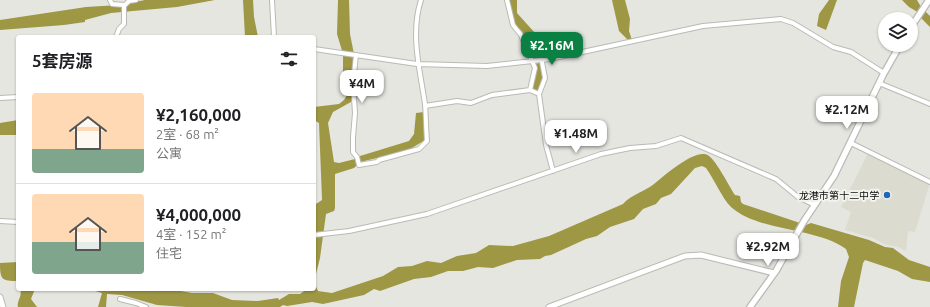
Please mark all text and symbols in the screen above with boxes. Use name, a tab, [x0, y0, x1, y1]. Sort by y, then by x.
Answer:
map controls	[878, 12, 918, 52]
button: layers	[878, 12, 918, 52]
pin: ¥2.16M	[519, 32, 585, 66]
text: ¥2.16M	[530, 38, 574, 52]
icon: filters	[278, 48, 300, 70]
text: 5套房源	[32, 51, 93, 70]
pin: ¥4M	[343, 70, 381, 104]
text: ¥4M	[349, 76, 375, 90]
pin: ¥2.12M	[814, 96, 880, 130]
text: ¥2.12M	[825, 102, 869, 116]
text: ¥2,160,000	[156, 105, 241, 124]
icon: home	[64, 109, 112, 157]
pin: ¥1.48M	[543, 120, 609, 154]
text: ¥1.48M	[554, 126, 598, 140]
text: 2室 · 68 m²	[156, 127, 219, 141]
text: 公寓	[156, 146, 182, 160]
place label: 龙港市第十二中学	[799, 190, 879, 201]
marker: 龙港市第十二中学	[882, 190, 892, 200]
text: ¥4,000,000	[156, 205, 241, 224]
icon: home	[64, 210, 112, 258]
text: 4室 · 152 m²	[156, 227, 226, 241]
pin: ¥2.92M	[735, 233, 801, 267]
text: ¥2.92M	[746, 239, 790, 253]
text: 住宅	[156, 246, 182, 260]

